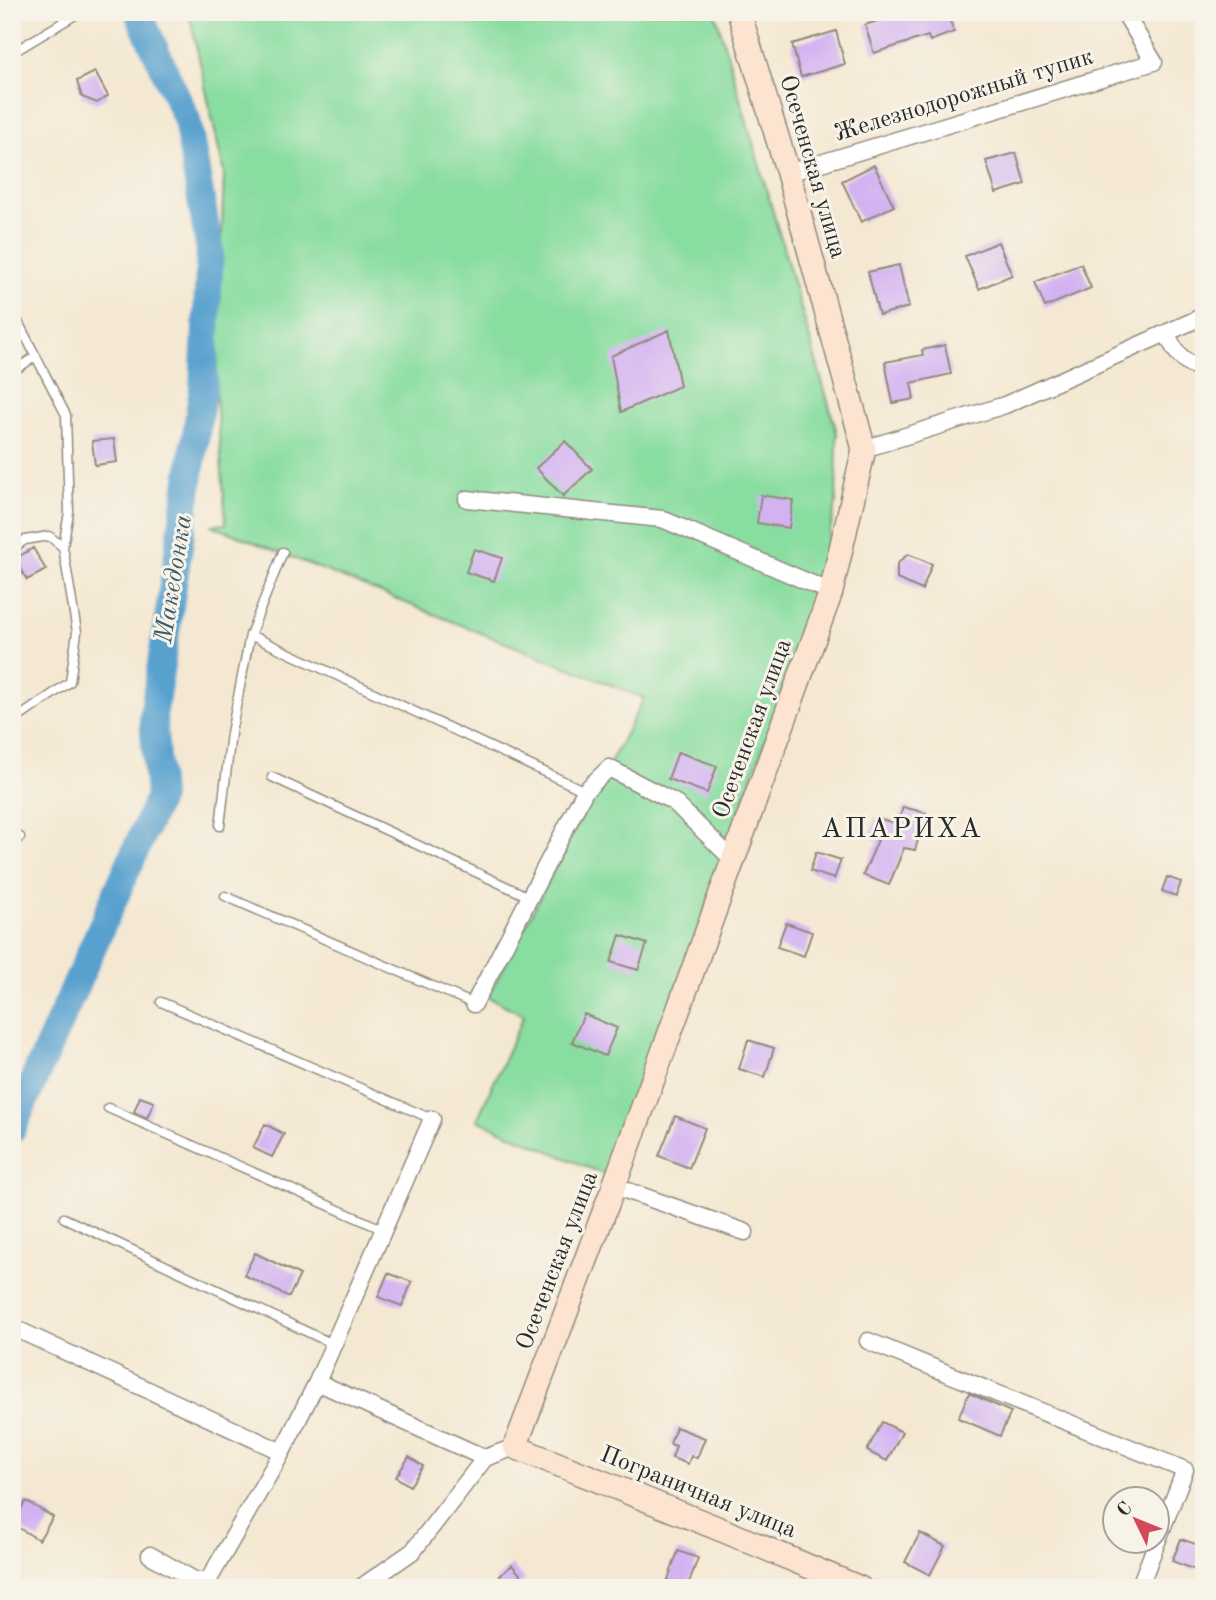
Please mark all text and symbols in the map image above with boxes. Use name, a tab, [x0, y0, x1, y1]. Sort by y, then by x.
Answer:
street label: Железнодорожный тупик	[832, 45, 1096, 147]
street label: Осеченская улица	[774, 73, 850, 261]
water label: Македонка	[151, 513, 197, 646]
street label: Осеченская улица	[709, 636, 797, 822]
district label: АПАРИХА	[821, 816, 983, 844]
street label: Осеченская улица	[513, 1168, 603, 1354]
street label: Пограничная улица	[597, 1443, 800, 1543]
north arrow	[1100, 1484, 1170, 1554]
text: С	[1114, 1499, 1137, 1521]

